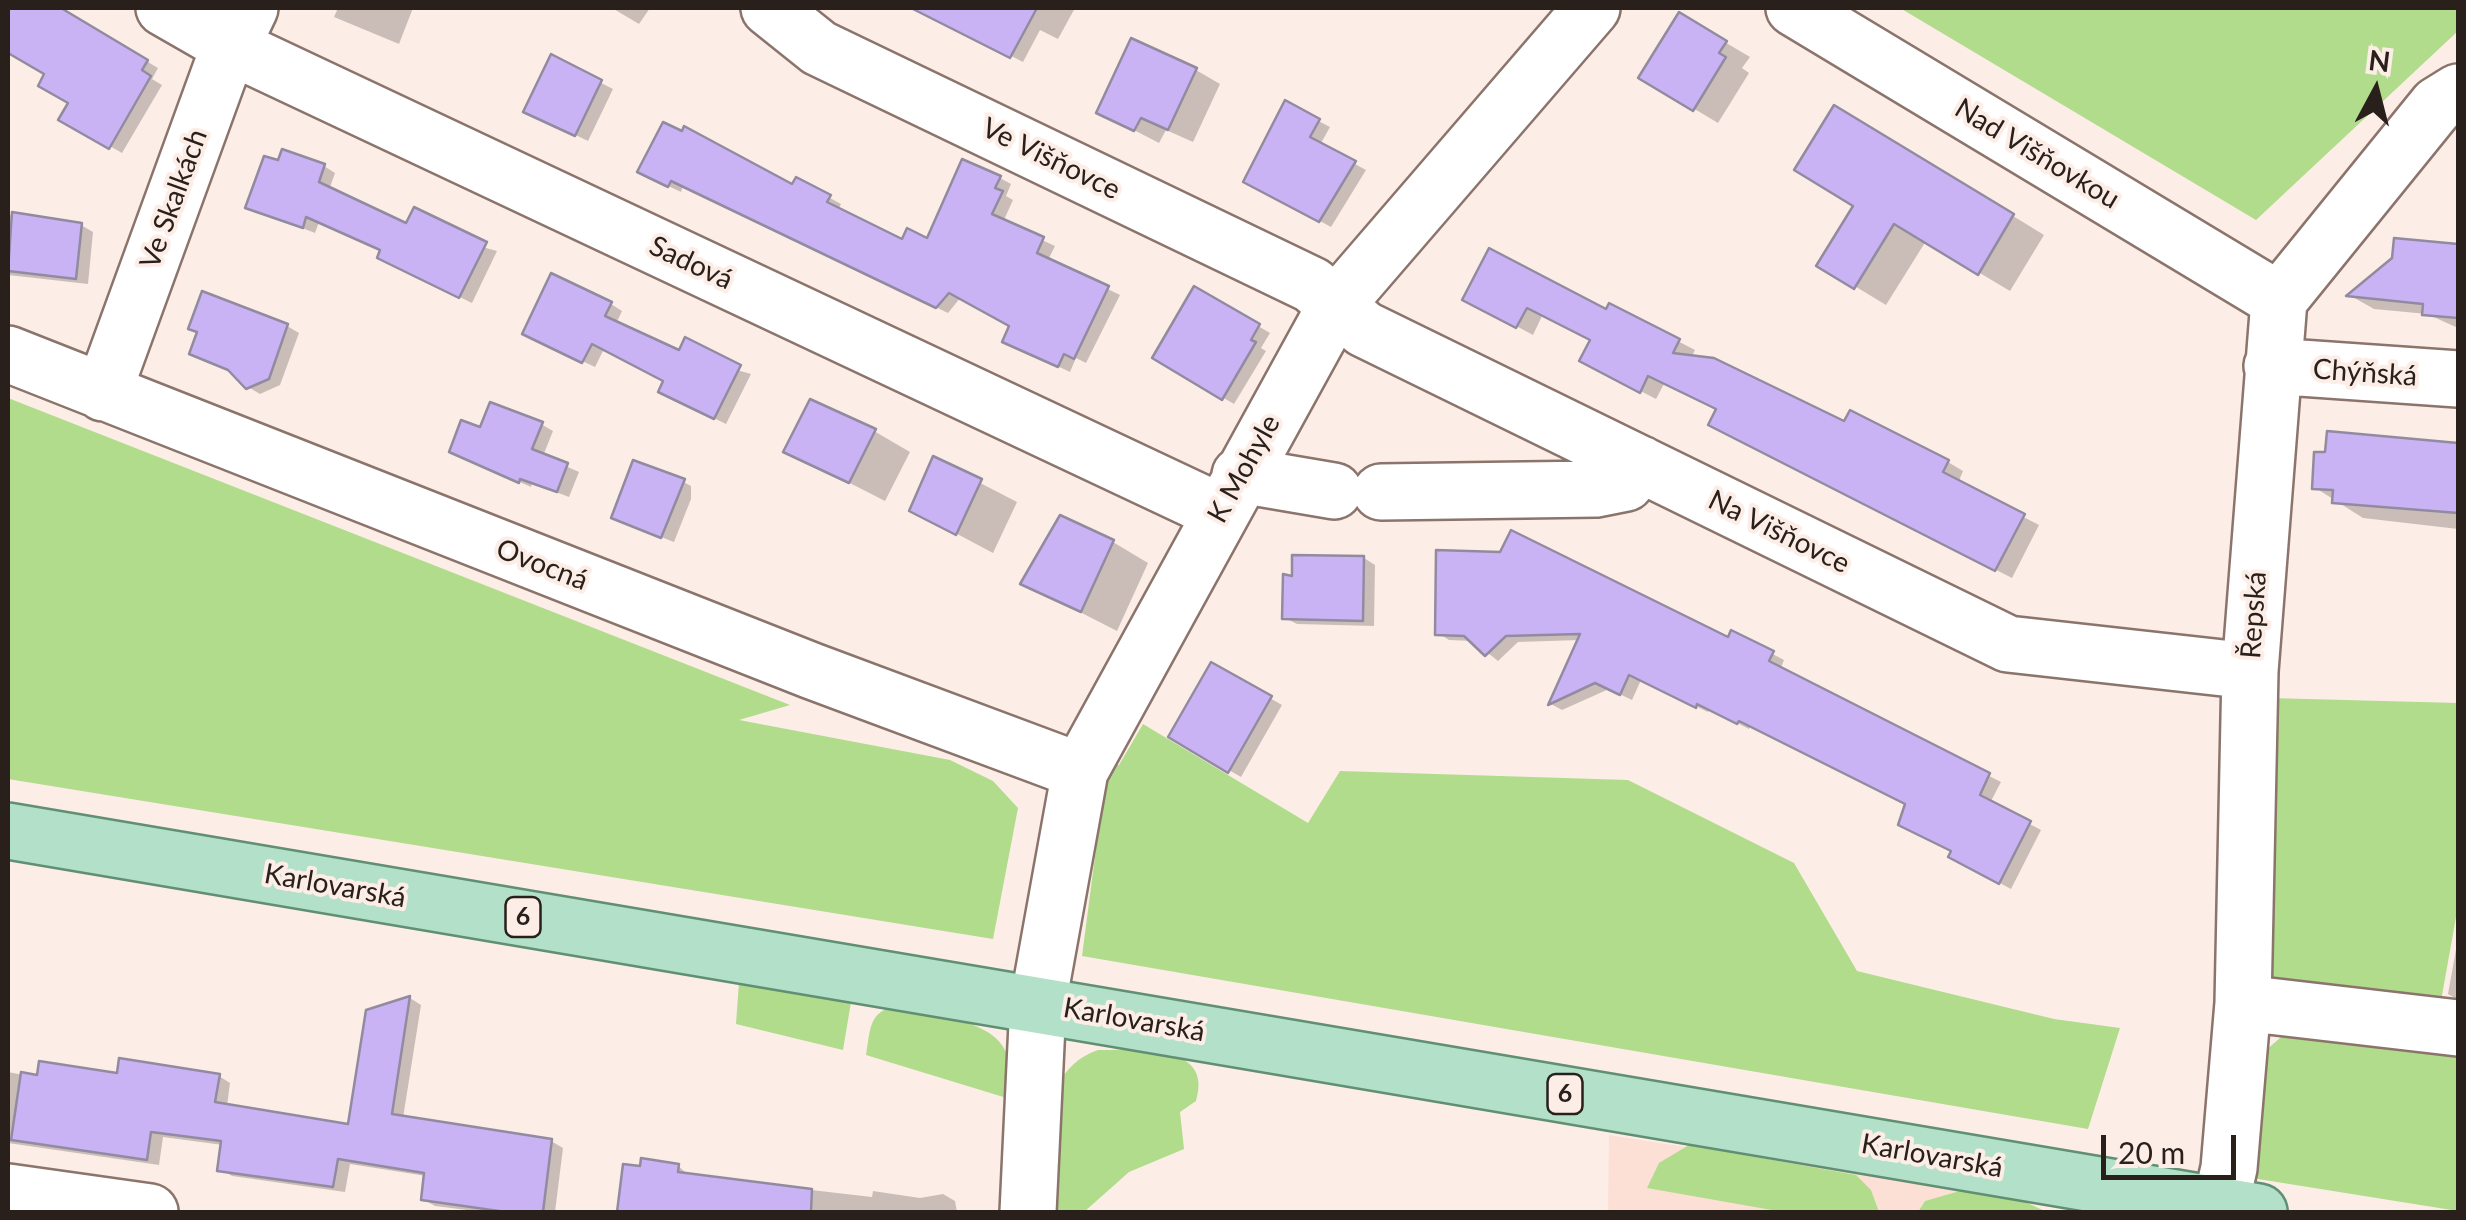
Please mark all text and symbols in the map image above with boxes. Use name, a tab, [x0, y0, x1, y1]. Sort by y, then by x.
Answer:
north arrow	[2326, 40, 2426, 140]
text: N	[2367, 42, 2392, 78]
street label: Nad Višňovkou	[1949, 92, 2125, 216]
street label: Ve Višňovce	[976, 111, 1126, 207]
street label: Ve Skalkách	[133, 125, 215, 273]
street label: Sadová	[644, 229, 738, 297]
street label: Chýňská	[2312, 353, 2418, 393]
street label: K Mohyle	[1201, 409, 1287, 529]
street label: Na Višňovce	[1703, 483, 1855, 581]
street label: Ovocná	[492, 532, 592, 598]
street label: Řepská	[2234, 570, 2274, 660]
street label: Karlovarská	[262, 857, 408, 915]
road number: 6	[506, 897, 540, 937]
street label: Karlovarská	[1061, 991, 1207, 1049]
road number: 6	[1548, 1074, 1582, 1114]
scale bar	[2106, 1115, 2241, 1177]
street label: Karlovarská	[1859, 1127, 2005, 1185]
text: 20 m	[2118, 1134, 2185, 1170]

